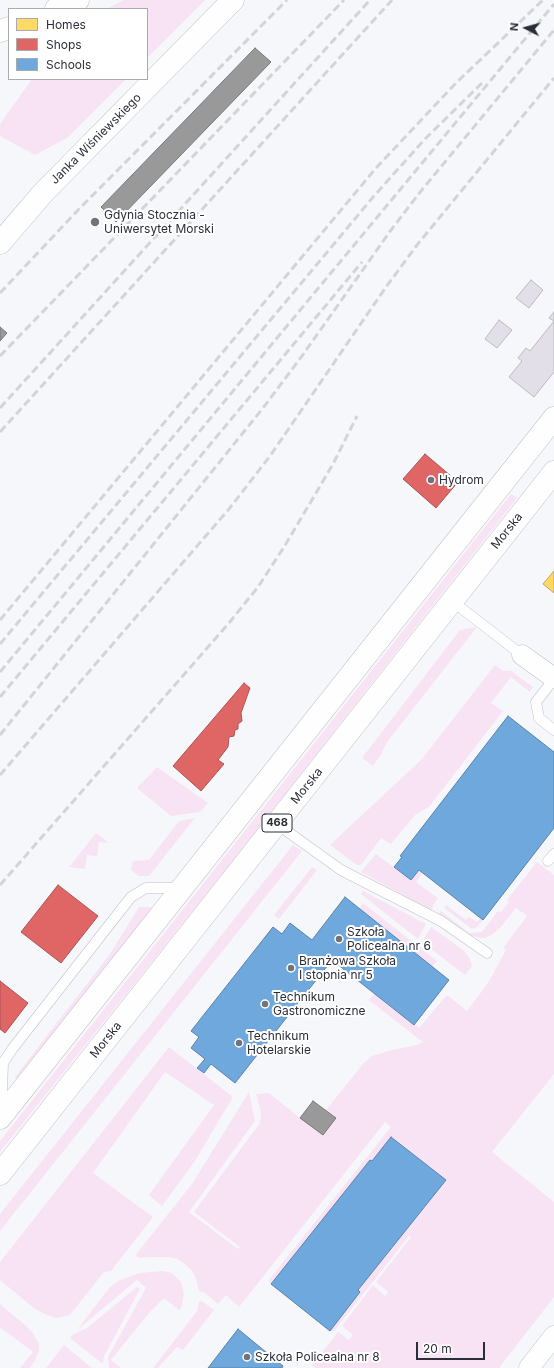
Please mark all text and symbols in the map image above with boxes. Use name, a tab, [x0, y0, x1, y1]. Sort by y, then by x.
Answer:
legend	[8, 8, 148, 80]
north arrow	[506, 8, 546, 48]
text: Homes	[46, 17, 86, 32]
text: N	[507, 22, 521, 32]
text: Shops	[46, 37, 82, 52]
text: Schools	[46, 57, 91, 72]
street label: Janka Wiśniewskiego	[48, 91, 144, 187]
place label: Gdynia Stocznia - Uniwersytet Morski	[104, 208, 214, 236]
marker: Gdynia Stocznia - Uniwersytet Morski	[89, 216, 101, 228]
place label: Hydrom	[439, 473, 484, 487]
marker: Hydrom	[426, 475, 436, 485]
street label: Morska	[488, 510, 526, 552]
street label: Morska	[288, 765, 326, 807]
road number: 468	[262, 814, 292, 832]
place label: Szkoła Policealna nr 6	[347, 925, 431, 953]
marker: Szkoła Policealna nr 6	[334, 934, 344, 944]
place label: Branżowa Szkoła I stopnia nr 5	[299, 954, 396, 982]
marker: Branżowa Szkoła I stopnia nr 5	[286, 963, 296, 973]
place label: Technikum Gastronomiczne	[273, 990, 366, 1018]
marker: Technikum Gastronomiczne	[260, 999, 270, 1009]
street label: Morska	[87, 1019, 125, 1061]
place label: Technikum Hotelarskie	[247, 1029, 311, 1057]
marker: Technikum Hotelarskie	[234, 1038, 244, 1048]
scale bar	[418, 1334, 487, 1360]
text: 20 m	[423, 1341, 452, 1356]
place label: Szkoła Policealna nr 8	[255, 1350, 380, 1364]
marker: Szkoła Policealna nr 8	[242, 1352, 252, 1362]

